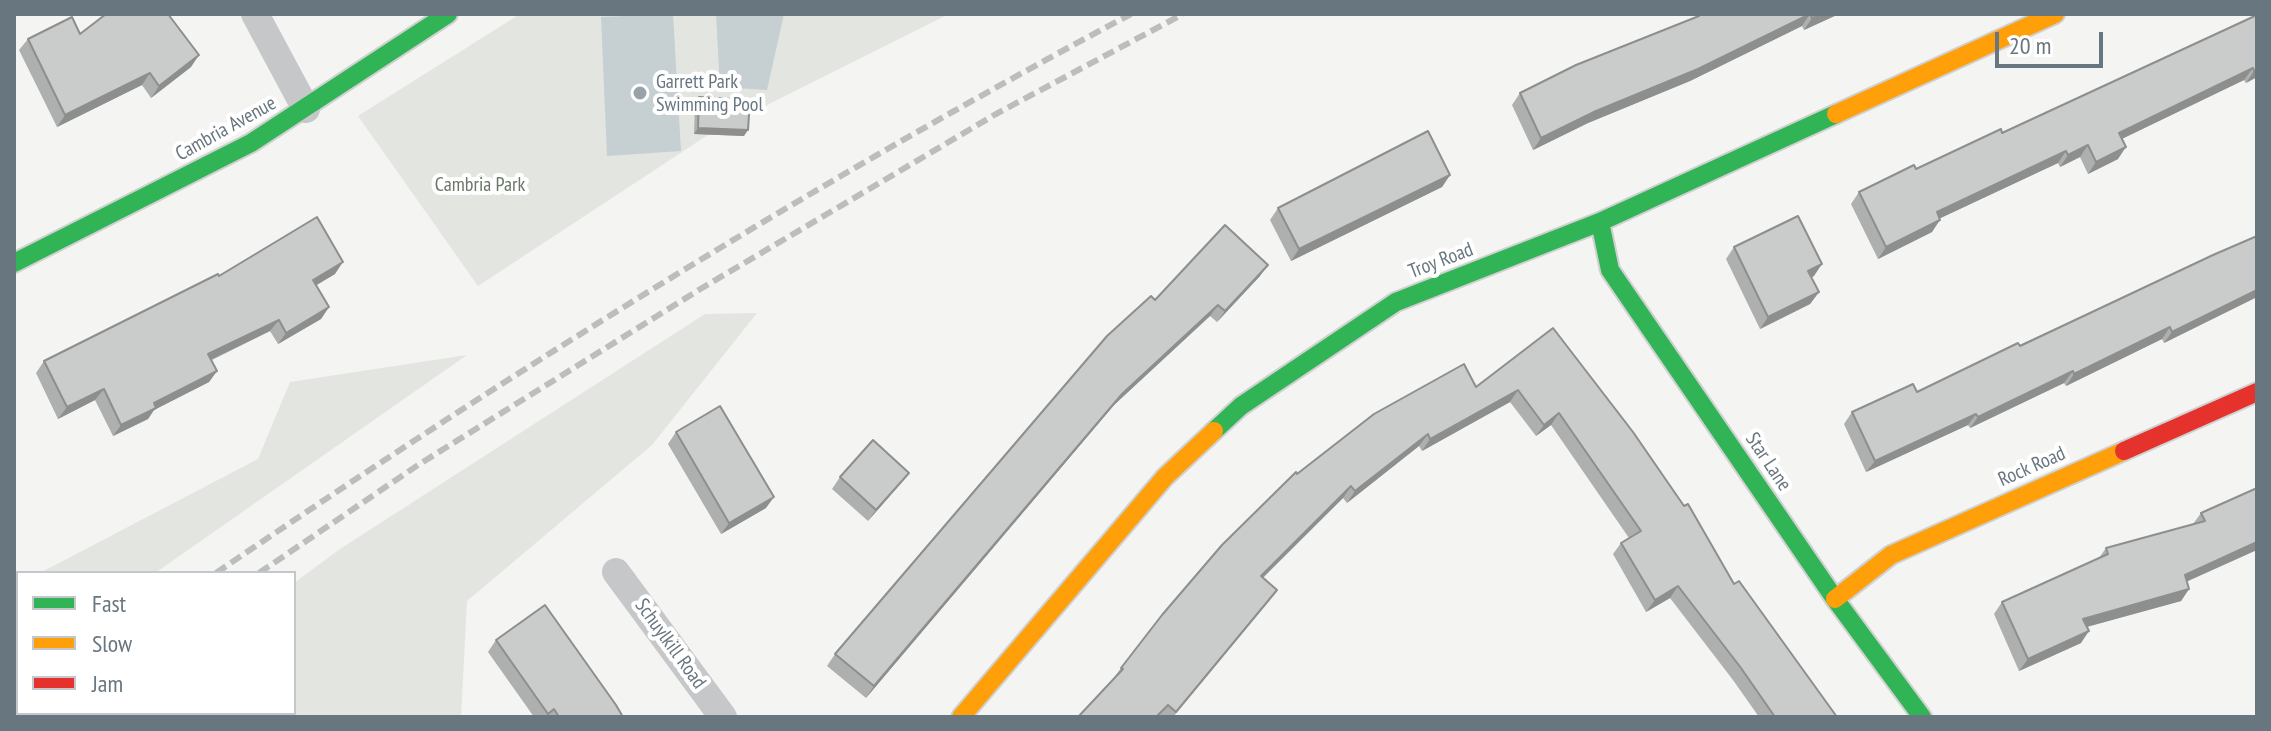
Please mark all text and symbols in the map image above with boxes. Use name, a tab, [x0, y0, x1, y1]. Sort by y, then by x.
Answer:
scale bar	[1999, 16, 2107, 66]
text: 20 m	[2009, 30, 2051, 61]
place label: Garrett Park Swimming Pool	[656, 70, 763, 117]
marker: Garrett Park Swimming Pool	[631, 84, 649, 102]
street label: Cambria Avenue	[172, 92, 280, 166]
park label: Cambria Park	[435, 173, 525, 197]
street label: Troy Road	[1405, 238, 1477, 284]
street label: Star Lane	[1740, 428, 1796, 496]
street label: Rock Road	[1995, 442, 2069, 492]
legend	[16, 571, 296, 715]
text: Fast	[92, 588, 126, 619]
street label: Schuylkill Road	[629, 594, 711, 694]
text: Slow	[92, 628, 132, 659]
text: Jam	[92, 668, 123, 699]

